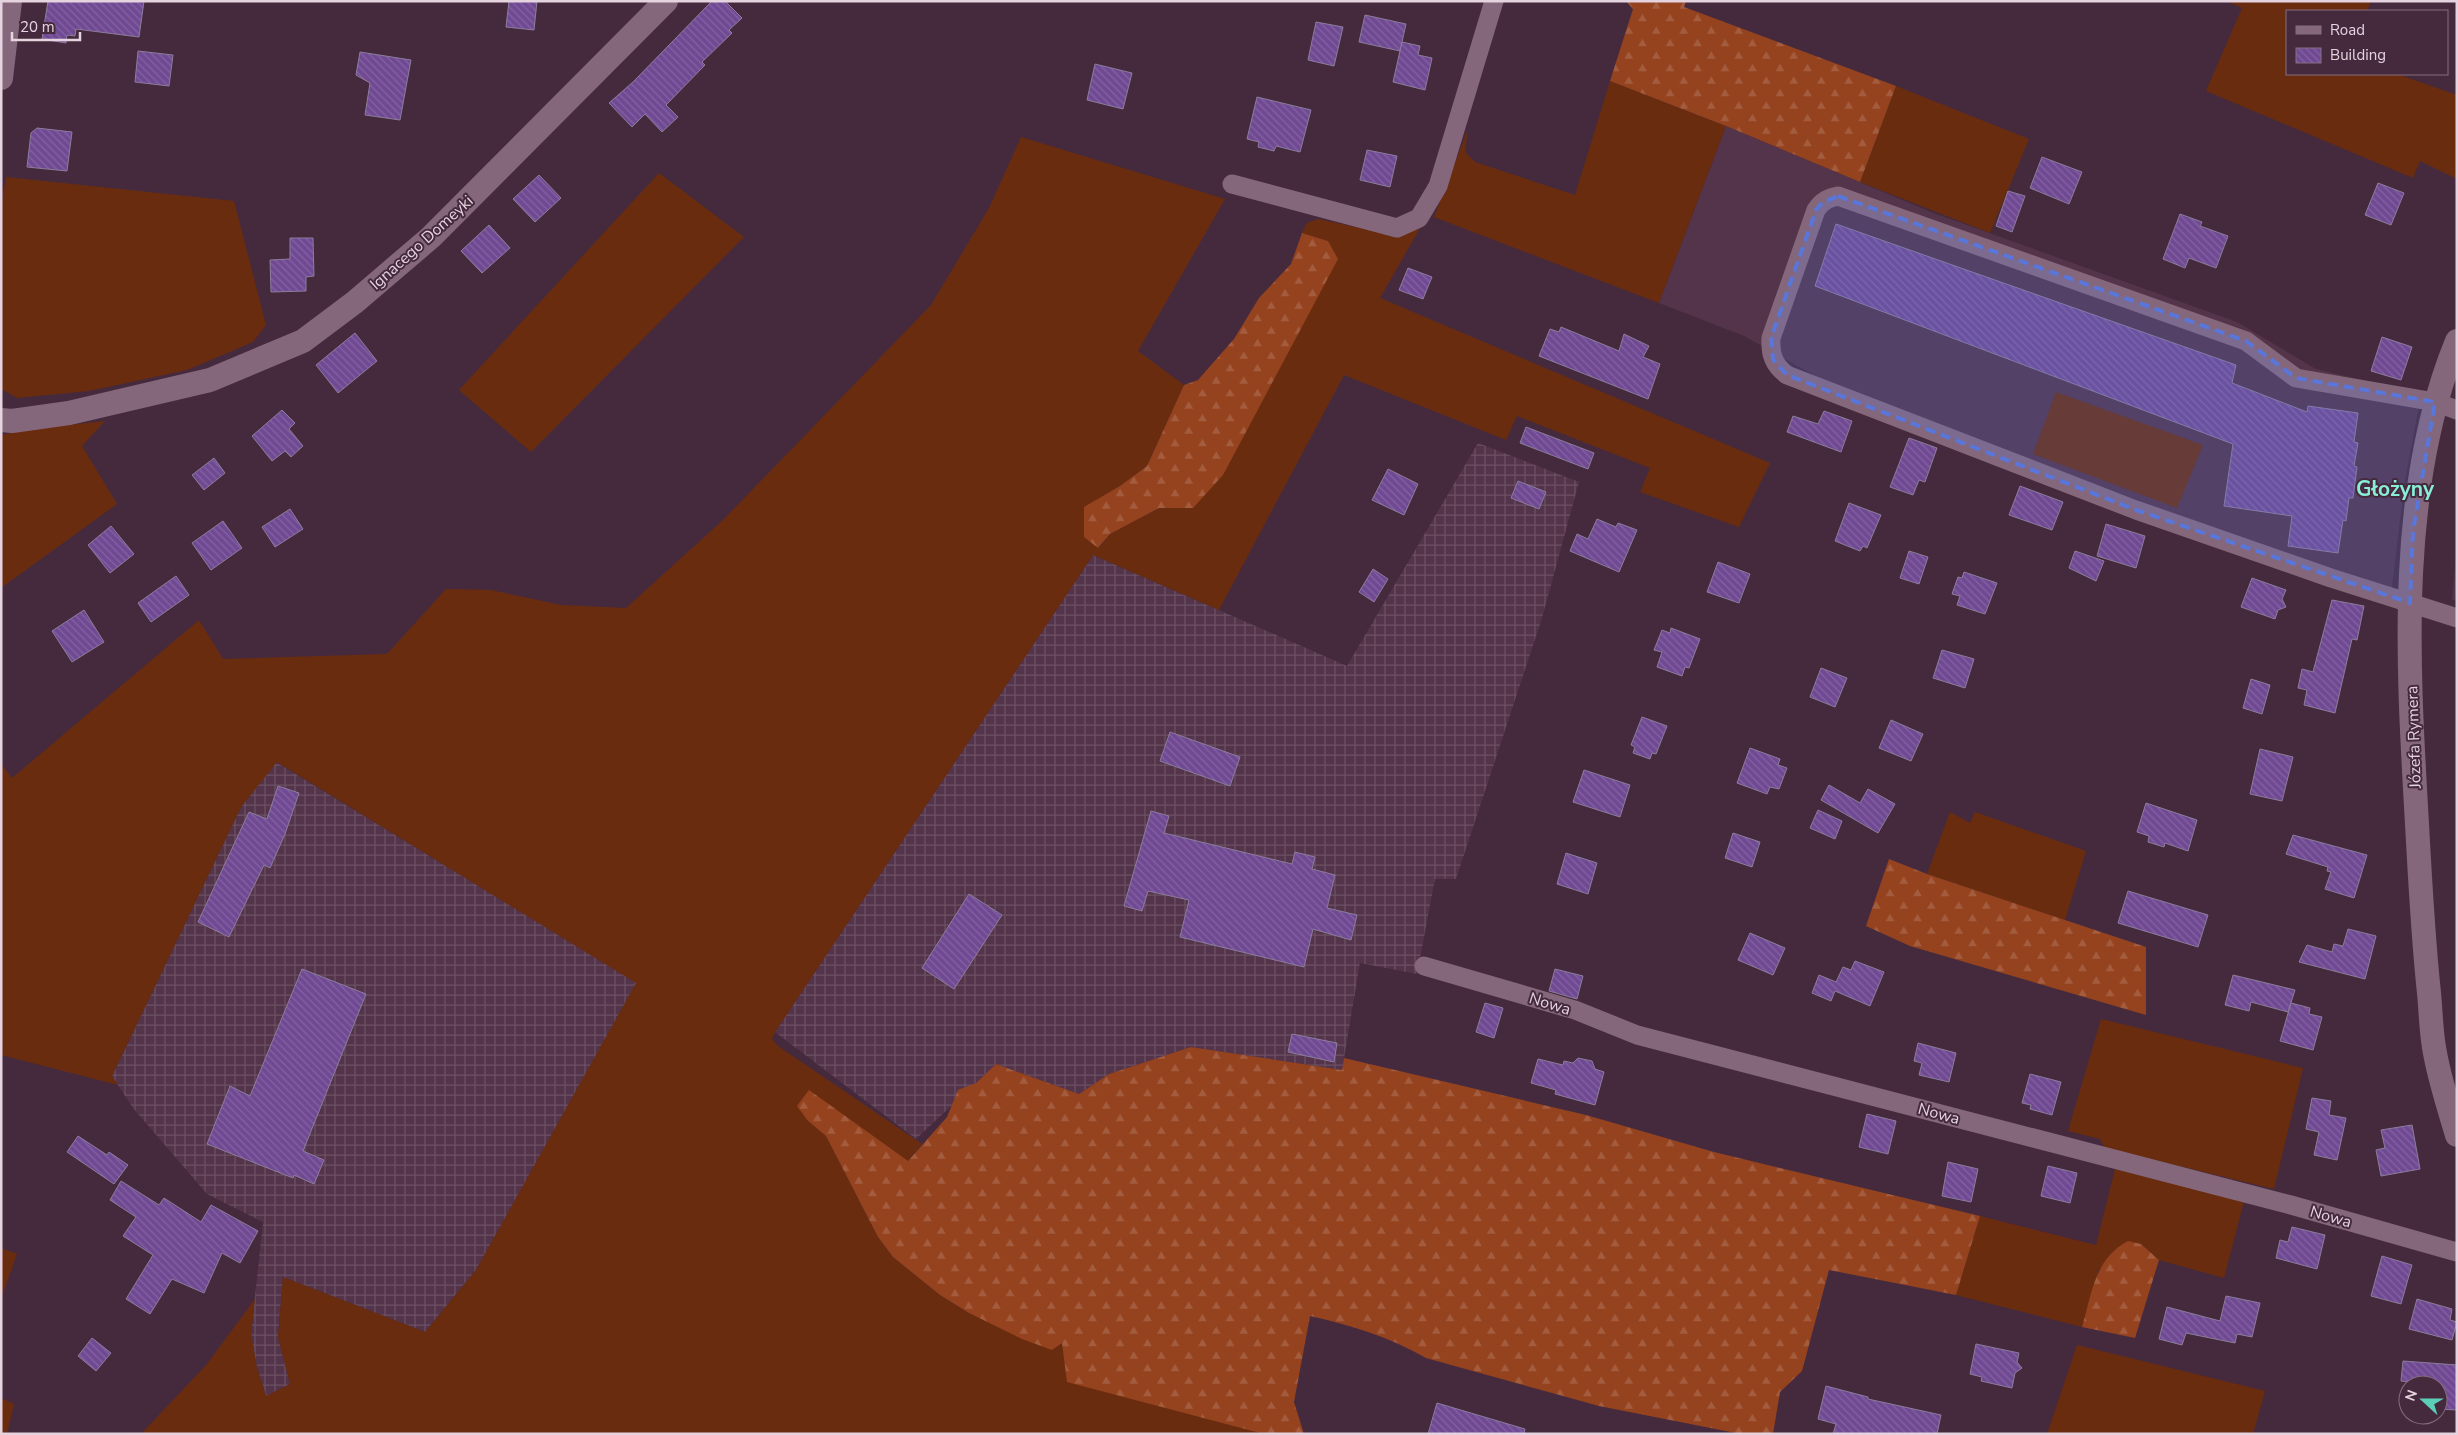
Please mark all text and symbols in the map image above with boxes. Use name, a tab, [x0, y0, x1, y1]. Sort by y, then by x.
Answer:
scale bar	[12, 10, 80, 42]
legend	[2286, 10, 2448, 75]
text: 20 m	[20, 17, 55, 37]
text: Road	[2330, 20, 2365, 40]
text: Building	[2330, 45, 2386, 65]
street label: Ignacego Domeyki	[365, 190, 478, 295]
district label: Głożyny	[2356, 475, 2435, 503]
street label: Józefa Rymera	[2401, 685, 2427, 790]
street label: Nowa	[1526, 987, 1573, 1021]
street label: Nowa	[1915, 1098, 1962, 1130]
street label: Nowa	[2307, 1201, 2354, 1233]
north arrow	[2398, 1375, 2448, 1425]
text: N	[2401, 1387, 2422, 1404]

